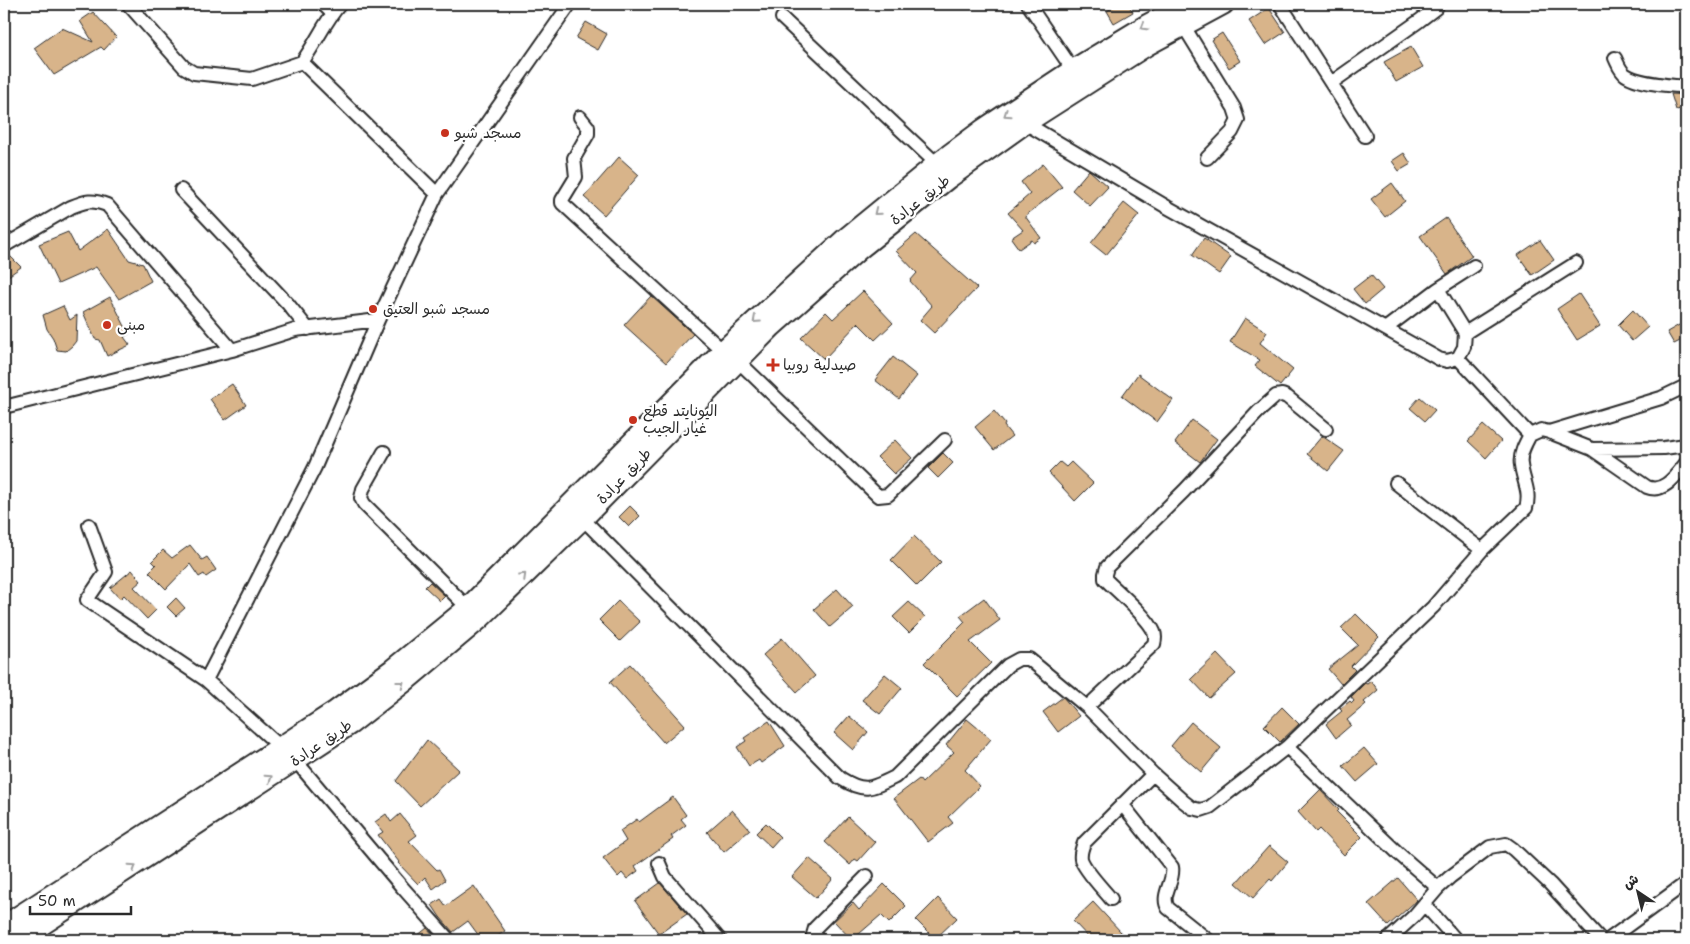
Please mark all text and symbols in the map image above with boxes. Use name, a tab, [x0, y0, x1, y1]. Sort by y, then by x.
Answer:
one-way arrow	[1140, 21, 1149, 31]
one-way arrow	[1003, 108, 1012, 117]
place label: مسجد شبو	[454, 123, 522, 143]
marker: مسجد شبو	[439, 127, 451, 139]
street label: طريق عرادة	[886, 170, 954, 230]
one-way arrow	[874, 207, 883, 215]
place label: مسجد شبو العتيق	[383, 299, 490, 319]
marker: مسجد شبو العتيق	[367, 303, 379, 315]
one-way arrow	[752, 314, 761, 323]
place label: مبنى	[117, 315, 145, 335]
marker: مبنى	[101, 319, 113, 331]
place label: صيدلية روبيا	[783, 355, 856, 375]
marker: صيدلية روبيا	[767, 359, 779, 371]
place label: اليونايتد قطع غيار الجيب	[643, 401, 717, 438]
marker: اليونايتد قطع غيار الجيب	[627, 414, 639, 426]
street label: طريق عرادة	[592, 444, 656, 508]
one-way arrow	[517, 573, 526, 582]
one-way arrow	[395, 681, 404, 689]
street label: طريق عرادة	[286, 715, 356, 771]
one-way arrow	[263, 775, 272, 784]
one-way arrow	[127, 863, 136, 873]
north arrow	[1612, 866, 1662, 916]
text: ش	[1619, 870, 1642, 893]
scale bar	[30, 884, 131, 916]
text: 50 m	[38, 891, 76, 911]

